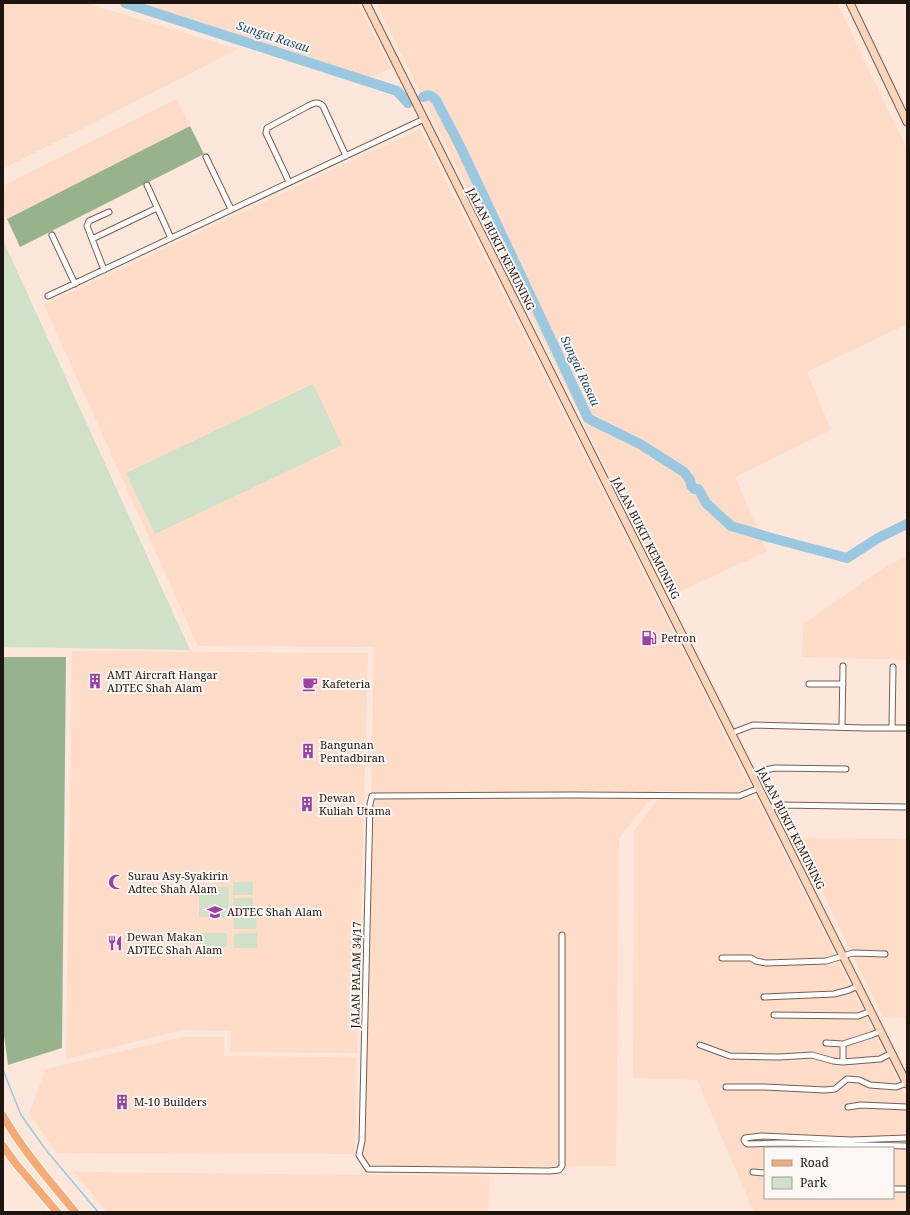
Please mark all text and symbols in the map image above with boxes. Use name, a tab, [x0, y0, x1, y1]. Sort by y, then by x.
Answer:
water label: Sungai Rasau	[234, 17, 312, 56]
street label: JALAN BUKIT KEMUNING	[464, 184, 539, 313]
water label: Sungai Rasau	[557, 333, 604, 409]
street label: JALAN BUKIT KEMUNING	[609, 473, 684, 602]
fuel station icon: Petron	[640, 629, 658, 647]
place label: Petron	[661, 630, 696, 645]
place label: AMT Aircraft Hangar ADTEC Shah Alam	[107, 667, 219, 695]
building icon: AMT Aircraft Hangar ADTEC Shah Alam	[86, 672, 104, 690]
cafe icon: Kafeteria	[301, 675, 319, 693]
place label: Kafeteria	[322, 676, 371, 691]
place label: Bangunan Pentadbiran	[320, 737, 385, 765]
building icon: Bangunan Pentadbiran	[299, 742, 317, 760]
street label: JALAN BUKIT KEMUNING	[754, 763, 829, 892]
place label: Dewan Kuliah Utama	[319, 790, 391, 818]
building icon: Dewan Kuliah Utama	[298, 795, 316, 813]
place label: Surau Asy-Syakirin Adtec Shah Alam	[128, 868, 228, 896]
mosque icon: Surau Asy-Syakirin Adtec Shah Alam	[107, 873, 125, 891]
school or university icon: ADTEC Shah Alam	[206, 903, 224, 921]
place label: ADTEC Shah Alam	[227, 904, 323, 919]
street label: JALAN PALAM 34/17	[347, 921, 364, 1030]
place label: Dewan Makan ADTEC Shah Alam	[127, 929, 223, 957]
restaurant icon: Dewan Makan ADTEC Shah Alam	[106, 934, 124, 952]
building icon: M-10 Builders	[113, 1093, 131, 1111]
place label: M-10 Builders	[134, 1094, 207, 1109]
legend	[764, 1147, 894, 1199]
text: Road	[800, 1154, 830, 1171]
text: Park	[800, 1174, 828, 1191]

